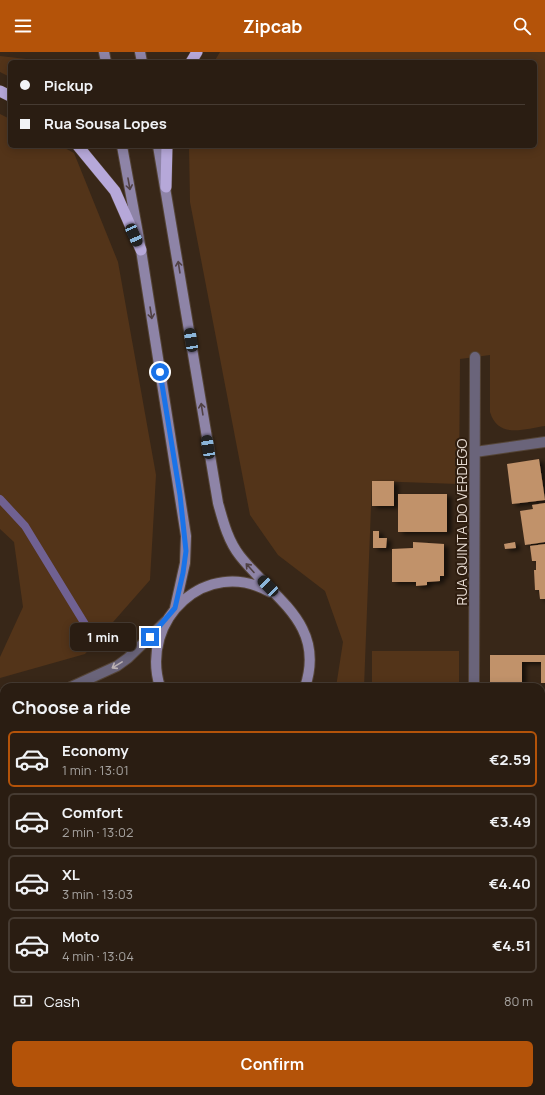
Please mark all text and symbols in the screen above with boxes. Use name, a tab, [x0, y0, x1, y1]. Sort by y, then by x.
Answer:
text: Zipcab	[243, 14, 302, 38]
icon: menu	[12, 15, 34, 37]
icon: search	[511, 15, 533, 37]
text: Pickup	[44, 75, 93, 96]
text: Rua Sousa Lopes	[44, 113, 167, 134]
one-way arrow	[125, 177, 133, 190]
car	[124, 222, 144, 248]
one-way arrow	[175, 261, 183, 274]
one-way arrow	[147, 306, 155, 319]
car	[183, 327, 199, 353]
route start	[151, 363, 169, 381]
one-way arrow	[198, 403, 206, 416]
car	[200, 434, 216, 460]
street label: RUA QUINTA DO VERDEGO	[452, 439, 471, 606]
one-way arrow	[246, 563, 255, 573]
car	[255, 573, 281, 599]
callout: 1 min	[70, 623, 136, 651]
text: 1 min	[87, 628, 119, 646]
route end	[141, 628, 159, 646]
one-way arrow	[111, 662, 123, 670]
text: Choose a ride	[12, 695, 131, 719]
text: Economy	[62, 740, 129, 761]
icon: car	[14, 741, 50, 777]
text: €2.59	[489, 749, 531, 770]
text: 1 min · 13:01	[62, 761, 129, 779]
text: Comfort	[62, 802, 123, 823]
icon: car	[14, 803, 50, 839]
text: €3.49	[489, 811, 531, 832]
text: 2 min · 13:02	[62, 823, 133, 841]
text: XL	[62, 864, 80, 885]
icon: car	[14, 865, 50, 901]
text: €4.40	[489, 873, 531, 894]
text: 3 min · 13:03	[62, 885, 133, 903]
text: Moto	[62, 926, 99, 947]
icon: car	[14, 927, 50, 963]
text: €4.51	[492, 935, 531, 956]
text: 4 min · 13:04	[62, 947, 134, 965]
icon: cash	[12, 990, 34, 1012]
text: Cash	[44, 991, 80, 1012]
text: 80 m	[504, 992, 533, 1010]
button: Confirm	[12, 1041, 533, 1087]

